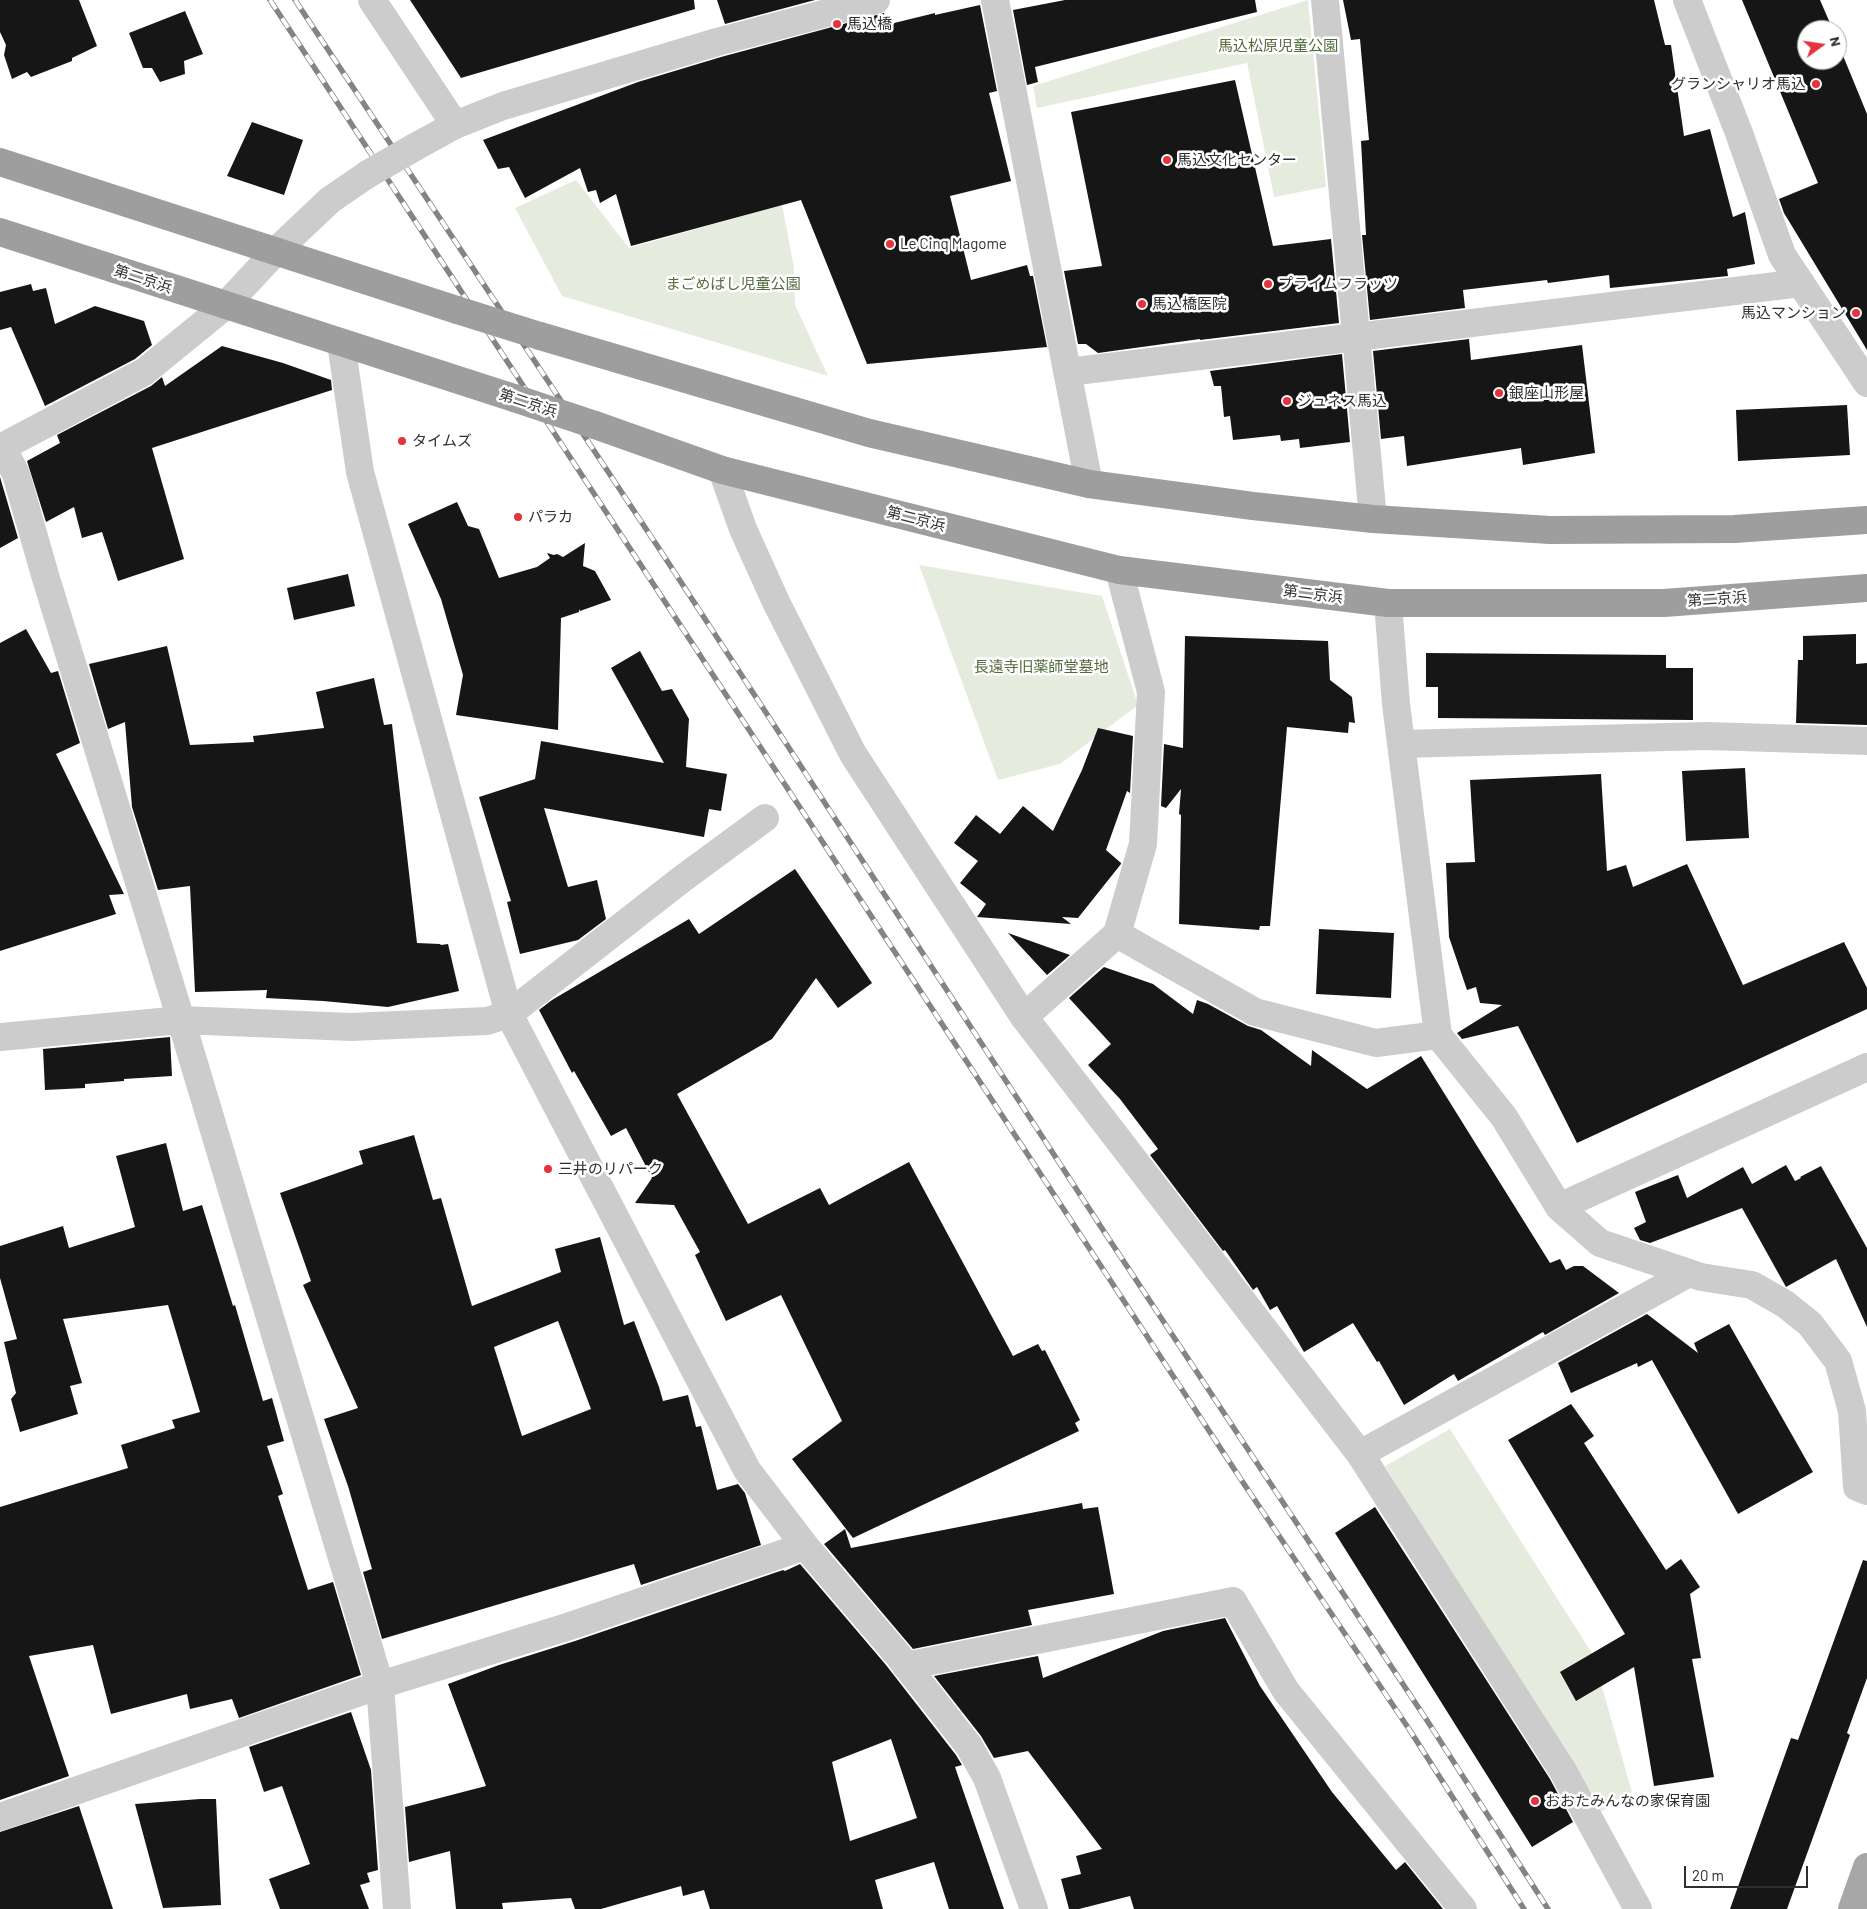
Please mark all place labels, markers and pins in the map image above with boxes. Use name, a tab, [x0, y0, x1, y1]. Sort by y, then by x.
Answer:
place label: 馬込橋	[847, 15, 892, 33]
marker: 馬込橋	[831, 18, 843, 30]
place label: グランシャリオ馬込	[1671, 75, 1806, 93]
marker: グランシャリオ馬込	[1810, 78, 1822, 90]
place label: 馬込文化センター	[1177, 151, 1297, 169]
marker: 馬込文化センター	[1161, 154, 1173, 166]
place label: Le Cinq Magome	[900, 235, 1007, 253]
marker: Le Cinq Magome	[884, 238, 896, 250]
place label: プライムフラッツ	[1278, 275, 1398, 293]
marker: プライムフラッツ	[1262, 278, 1274, 290]
place label: 馬込橋医院	[1152, 295, 1227, 313]
marker: 馬込橋医院	[1136, 298, 1148, 310]
place label: 馬込マンション	[1741, 304, 1846, 322]
marker: 馬込マンション	[1850, 307, 1862, 319]
place label: 銀座山形屋	[1509, 384, 1584, 402]
marker: 銀座山形屋	[1493, 387, 1505, 399]
place label: ジュネス馬込	[1297, 392, 1387, 410]
marker: ジュネス馬込	[1281, 395, 1293, 407]
place label: タイムズ	[412, 432, 472, 450]
marker: タイムズ	[396, 435, 408, 447]
place label: パラカ	[528, 508, 573, 526]
marker: パラカ	[512, 511, 524, 523]
place label: 三井のリパーク	[558, 1160, 663, 1178]
marker: 三井のリパーク	[542, 1163, 554, 1175]
place label: おおたみんなの家保育園	[1545, 1792, 1710, 1810]
marker: おおたみんなの家保育園	[1529, 1795, 1541, 1807]

